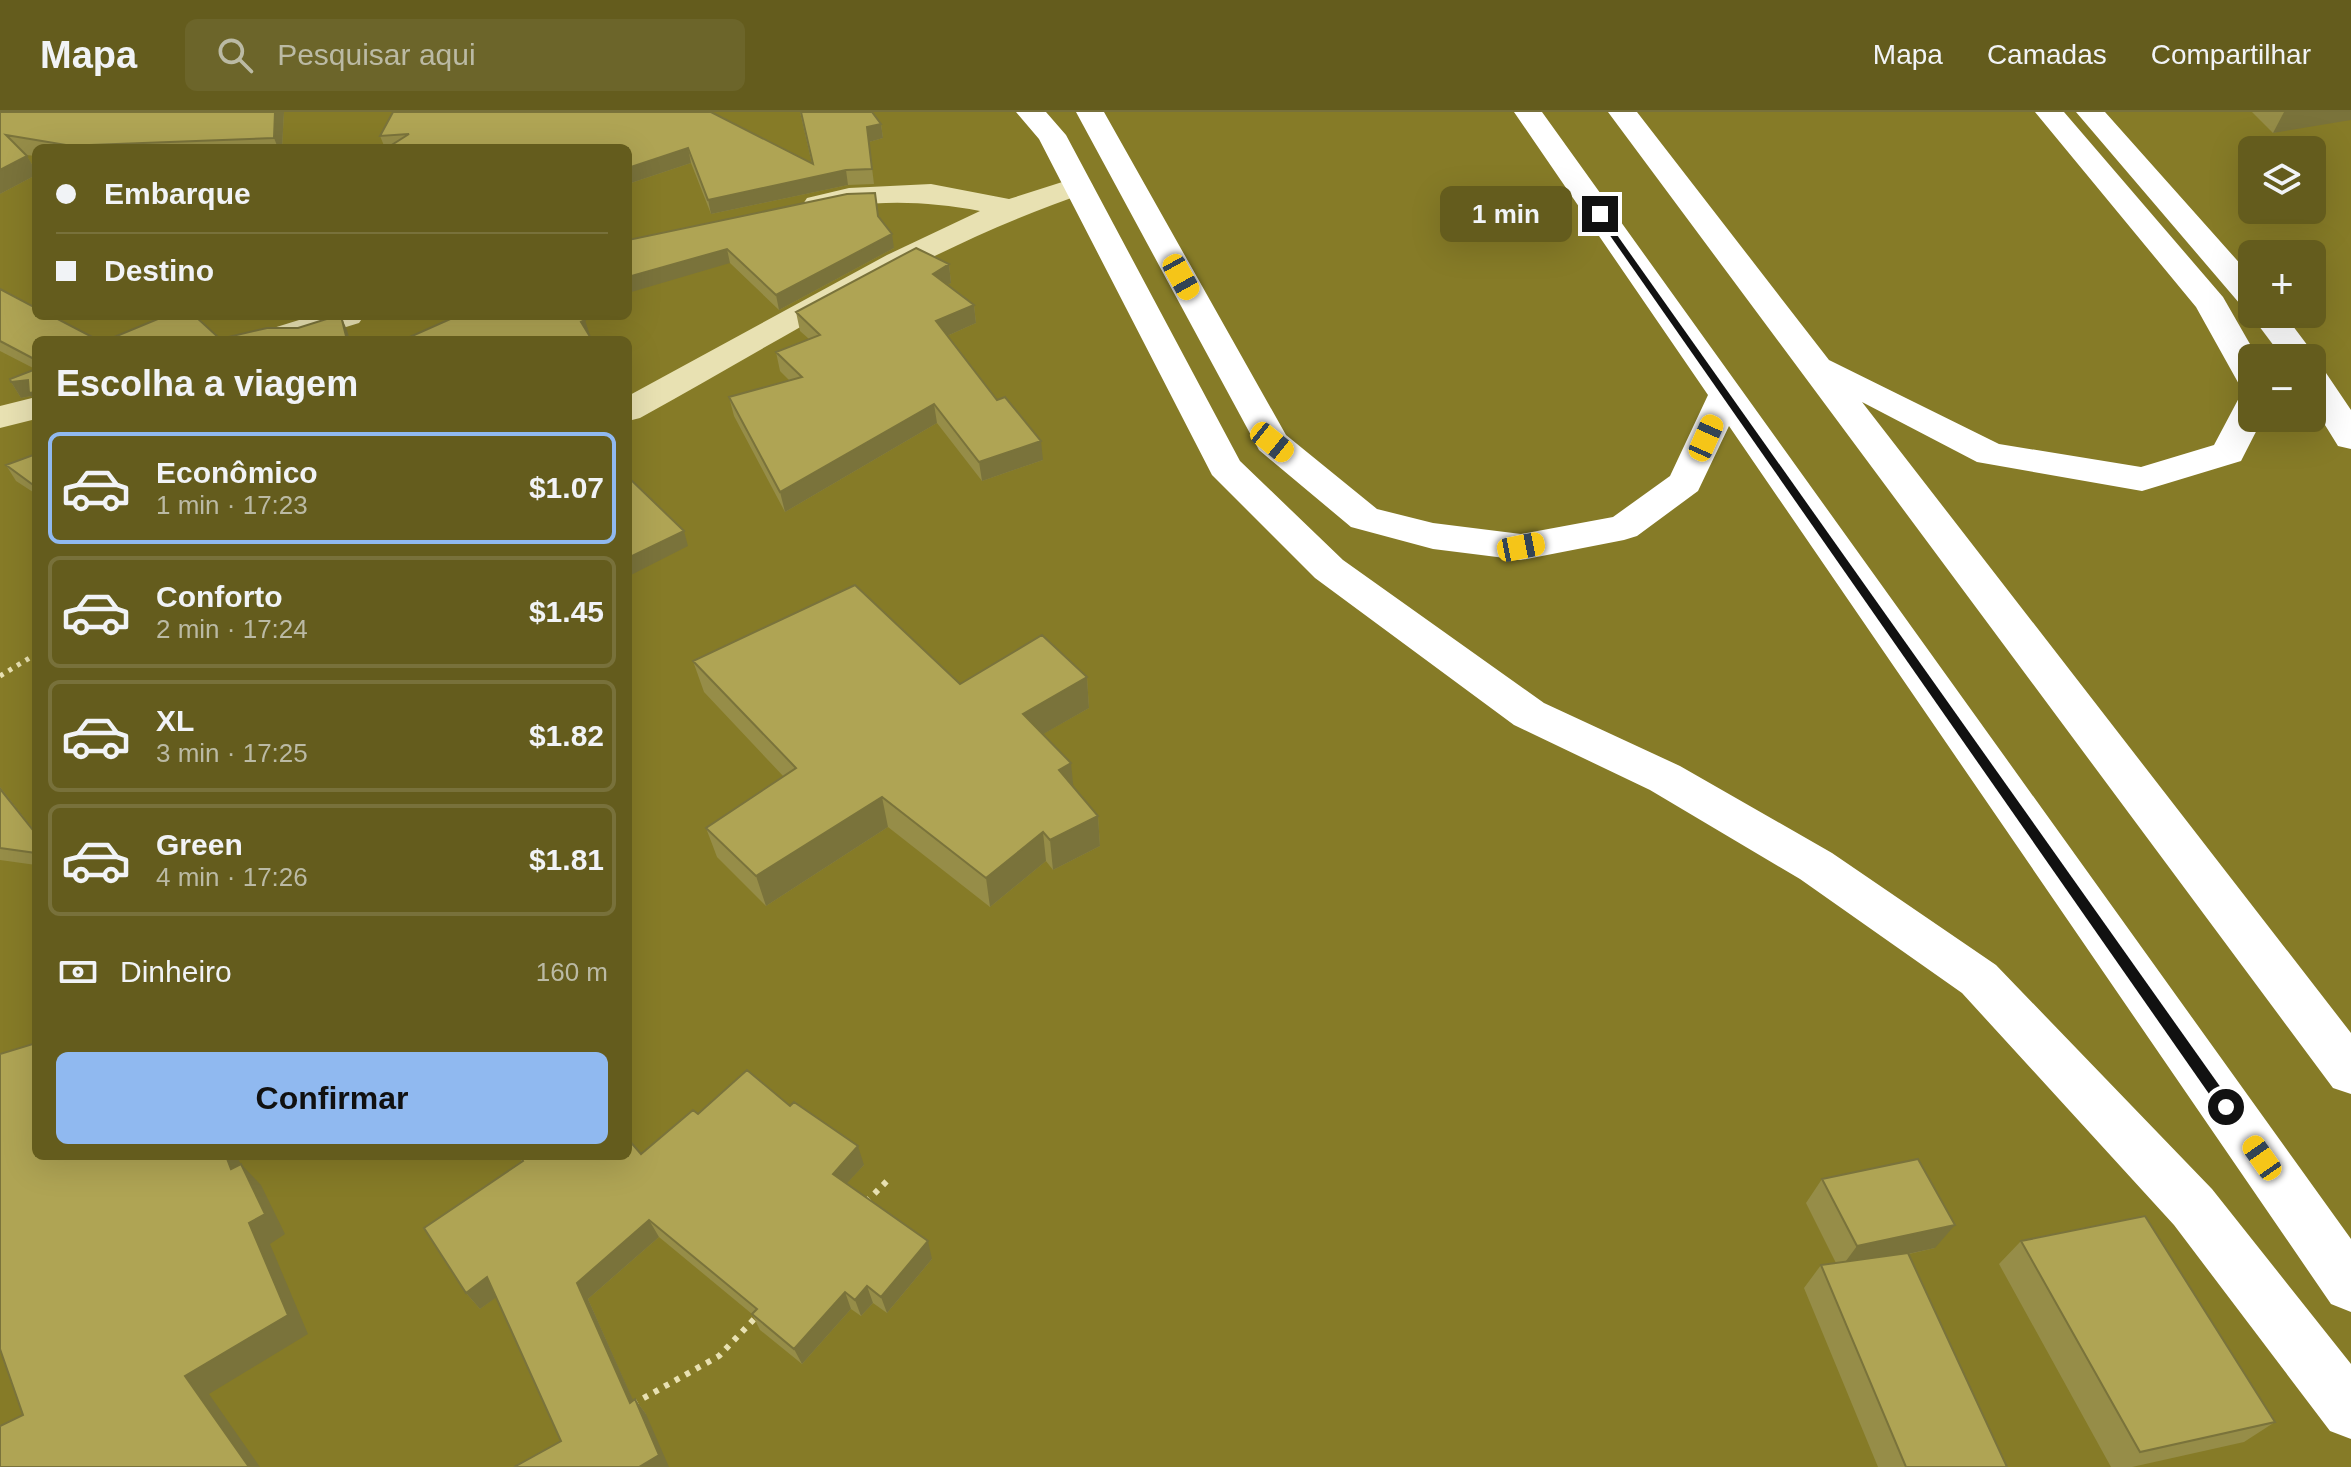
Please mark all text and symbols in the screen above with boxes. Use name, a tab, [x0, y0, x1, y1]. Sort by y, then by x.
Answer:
search box	[185, 19, 745, 91]
icon: search	[213, 33, 257, 77]
text: Mapa	[40, 34, 137, 76]
text: Pesquisar aqui	[277, 38, 476, 71]
text: Mapa	[1873, 39, 1943, 70]
text: Camadas	[1987, 39, 2107, 70]
text: Compartilhar	[2151, 39, 2311, 70]
map controls	[2238, 136, 2326, 432]
button: layers	[2238, 136, 2326, 224]
text: Embarque	[104, 177, 251, 210]
callout: 1 min	[1440, 186, 1572, 242]
route end	[1582, 196, 1618, 232]
text: 1 min	[1472, 199, 1540, 229]
button: +	[2238, 240, 2326, 328]
car	[1159, 250, 1203, 304]
text: Destino	[104, 254, 214, 287]
button: −	[2238, 344, 2326, 432]
text: Escolha a viagem	[56, 363, 358, 404]
car	[1685, 411, 1727, 465]
car	[1246, 418, 1298, 466]
icon: car	[60, 452, 132, 524]
text: Econômico	[156, 456, 318, 489]
text: $1.07	[529, 471, 604, 504]
text: 1 min · 17:23	[156, 490, 308, 520]
car	[1495, 531, 1547, 563]
icon: car	[60, 576, 132, 648]
text: Conforto	[156, 580, 283, 613]
text: $1.45	[529, 595, 604, 628]
text: 2 min · 17:24	[156, 614, 308, 644]
icon: car	[60, 700, 132, 772]
text: XL	[156, 704, 194, 737]
text: $1.82	[529, 719, 604, 752]
text: 3 min · 17:25	[156, 738, 308, 768]
icon: car	[60, 824, 132, 896]
text: Green	[156, 828, 243, 861]
text: $1.81	[529, 843, 604, 876]
text: 4 min · 17:26	[156, 862, 308, 892]
icon: cash	[56, 950, 100, 994]
text: Dinheiro	[120, 955, 232, 988]
text: 160 m	[536, 957, 608, 987]
button: Confirmar	[56, 1052, 608, 1144]
route start	[2208, 1089, 2244, 1125]
car	[2238, 1131, 2286, 1185]

